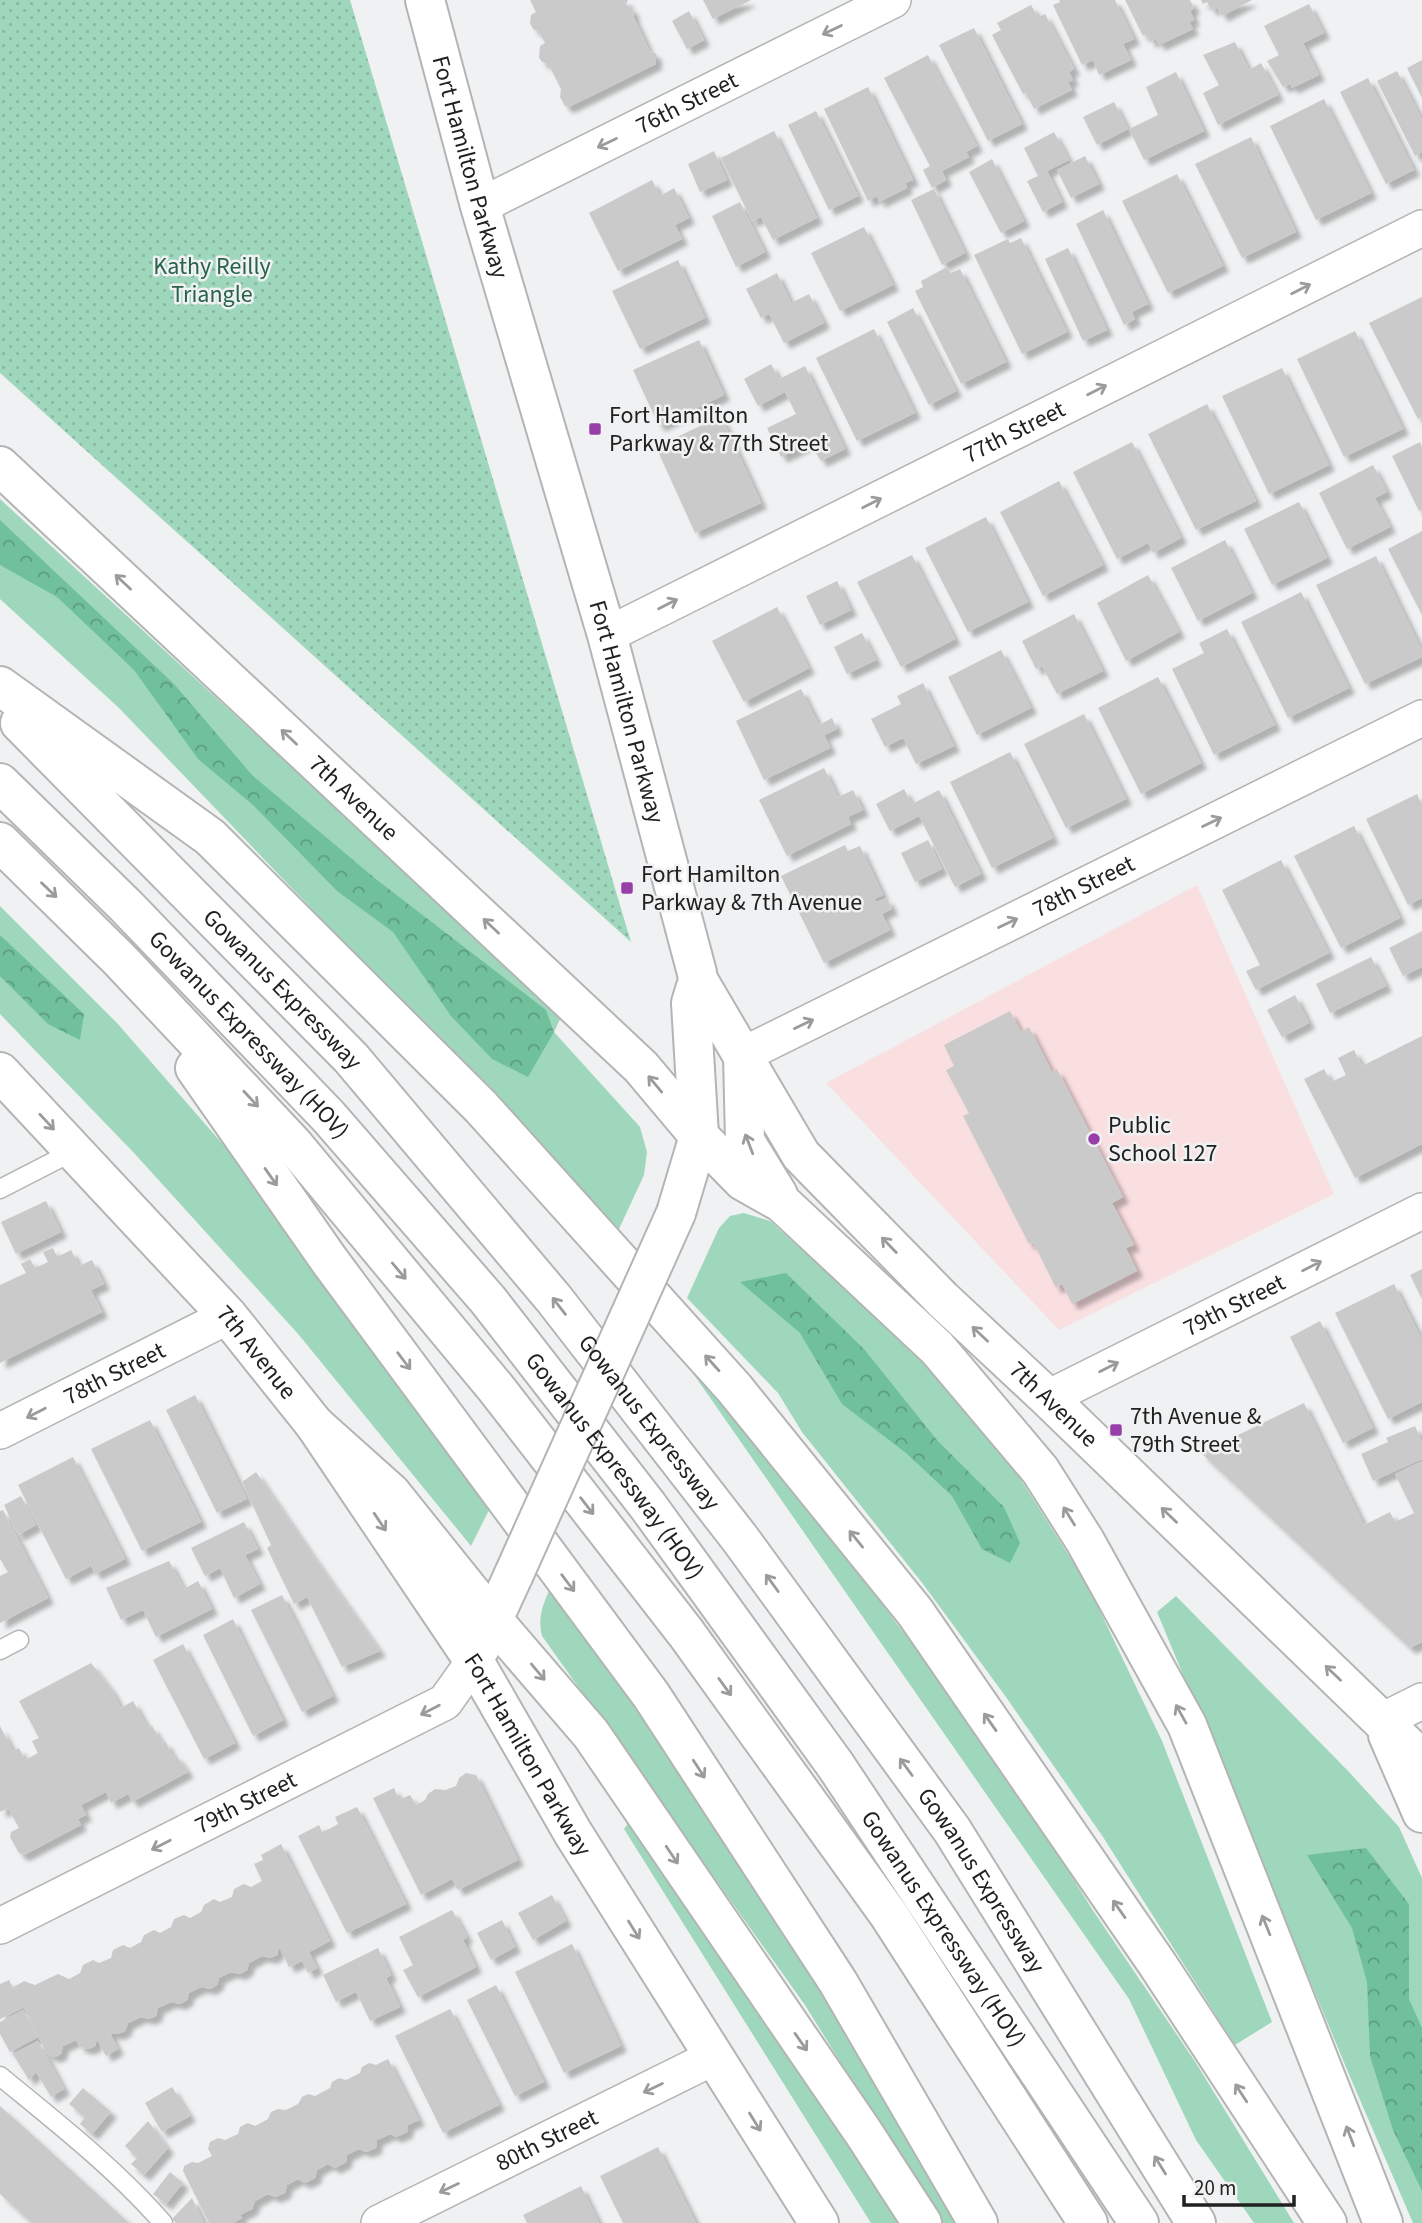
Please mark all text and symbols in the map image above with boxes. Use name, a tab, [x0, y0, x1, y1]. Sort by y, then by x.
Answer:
one-way arrow	[822, 24, 843, 38]
street label: Fort Hamilton Parkway	[423, 52, 518, 282]
street label: 76th Street	[630, 63, 744, 143]
one-way arrow	[597, 136, 618, 150]
park label: Kathy Reilly Triangle	[153, 249, 271, 312]
one-way arrow	[1290, 281, 1311, 295]
one-way arrow	[1086, 383, 1107, 397]
street label: 77th Street	[957, 391, 1071, 472]
place label: Fort Hamilton Parkway & 77th Street	[609, 398, 828, 461]
marker: Fort Hamilton Parkway & 77th Street	[587, 421, 603, 437]
one-way arrow	[861, 495, 882, 509]
one-way arrow	[115, 573, 132, 590]
street label: Fort Hamilton Parkway	[580, 596, 674, 827]
one-way arrow	[657, 597, 678, 611]
one-way arrow	[281, 729, 298, 746]
street label: 7th Avenue	[301, 747, 407, 849]
one-way arrow	[1201, 815, 1222, 829]
street label: 78th Street	[1026, 846, 1140, 926]
place label: Fort Hamilton Parkway & 7th Avenue	[641, 857, 862, 920]
marker: Fort Hamilton Parkway & 7th Avenue	[619, 880, 635, 896]
one-way arrow	[40, 881, 57, 898]
street label: Gowanus Expressway	[195, 900, 371, 1077]
one-way arrow	[997, 916, 1018, 930]
one-way arrow	[483, 918, 500, 935]
street label: Gowanus Expressway (HOV)	[141, 922, 358, 1147]
one-way arrow	[793, 1017, 814, 1031]
one-way arrow	[647, 1075, 663, 1093]
one-way arrow	[242, 1090, 259, 1107]
place label: Public School 127	[1108, 1108, 1218, 1171]
one-way arrow	[38, 1113, 55, 1130]
marker: Public School 127	[1086, 1131, 1102, 1147]
one-way arrow	[742, 1134, 754, 1155]
one-way arrow	[264, 1167, 278, 1186]
one-way arrow	[880, 1236, 897, 1253]
one-way arrow	[1301, 1258, 1322, 1272]
one-way arrow	[391, 1262, 407, 1280]
street label: 79th Street	[1177, 1265, 1291, 1345]
street label: 7th Avenue	[208, 1297, 305, 1407]
one-way arrow	[551, 1297, 567, 1315]
one-way arrow	[972, 1326, 989, 1343]
street label: Gowanus Expressway	[570, 1327, 729, 1518]
street label: 78th Street	[57, 1333, 171, 1414]
street label: Gowanus Expressway (HOV)	[517, 1345, 713, 1586]
one-way arrow	[397, 1351, 411, 1370]
street label: 7th Avenue	[1001, 1353, 1106, 1455]
one-way arrow	[703, 1355, 720, 1372]
one-way arrow	[1098, 1360, 1119, 1374]
place label: 7th Avenue & 79th Street	[1130, 1399, 1262, 1462]
one-way arrow	[26, 1406, 47, 1420]
marker: 7th Avenue & 79th Street	[1108, 1422, 1124, 1438]
one-way arrow	[580, 1496, 595, 1515]
one-way arrow	[1062, 1506, 1076, 1526]
one-way arrow	[1161, 1507, 1178, 1524]
one-way arrow	[373, 1512, 387, 1531]
one-way arrow	[848, 1530, 863, 1548]
one-way arrow	[561, 1574, 576, 1592]
one-way arrow	[765, 1574, 779, 1593]
street label: Fort Hamilton Parkway	[456, 1646, 601, 1863]
one-way arrow	[530, 1662, 546, 1680]
one-way arrow	[1324, 1665, 1341, 1682]
one-way arrow	[718, 1677, 732, 1696]
one-way arrow	[420, 1704, 441, 1718]
one-way arrow	[1174, 1704, 1187, 1725]
one-way arrow	[983, 1713, 997, 1732]
one-way arrow	[899, 1758, 913, 1777]
one-way arrow	[693, 1759, 707, 1779]
street label: 79th Street	[189, 1762, 303, 1843]
street label: Gowanus Expressway	[909, 1780, 1054, 1980]
street label: Gowanus Expressway (HOV)	[853, 1803, 1035, 2054]
one-way arrow	[151, 1839, 172, 1853]
one-way arrow	[665, 1845, 679, 1864]
one-way arrow	[1112, 1900, 1126, 1919]
one-way arrow	[1259, 1914, 1272, 1936]
one-way arrow	[628, 1919, 642, 1939]
one-way arrow	[794, 2032, 808, 2051]
one-way arrow	[643, 2081, 664, 2095]
one-way arrow	[1234, 2084, 1248, 2104]
street label: 80th Street	[489, 2100, 604, 2180]
one-way arrow	[749, 2112, 763, 2132]
one-way arrow	[1343, 2126, 1355, 2148]
one-way arrow	[1153, 2156, 1168, 2175]
scale bar	[1184, 2164, 1294, 2208]
text: 20 m	[1194, 2173, 1236, 2203]
one-way arrow	[439, 2182, 460, 2196]

